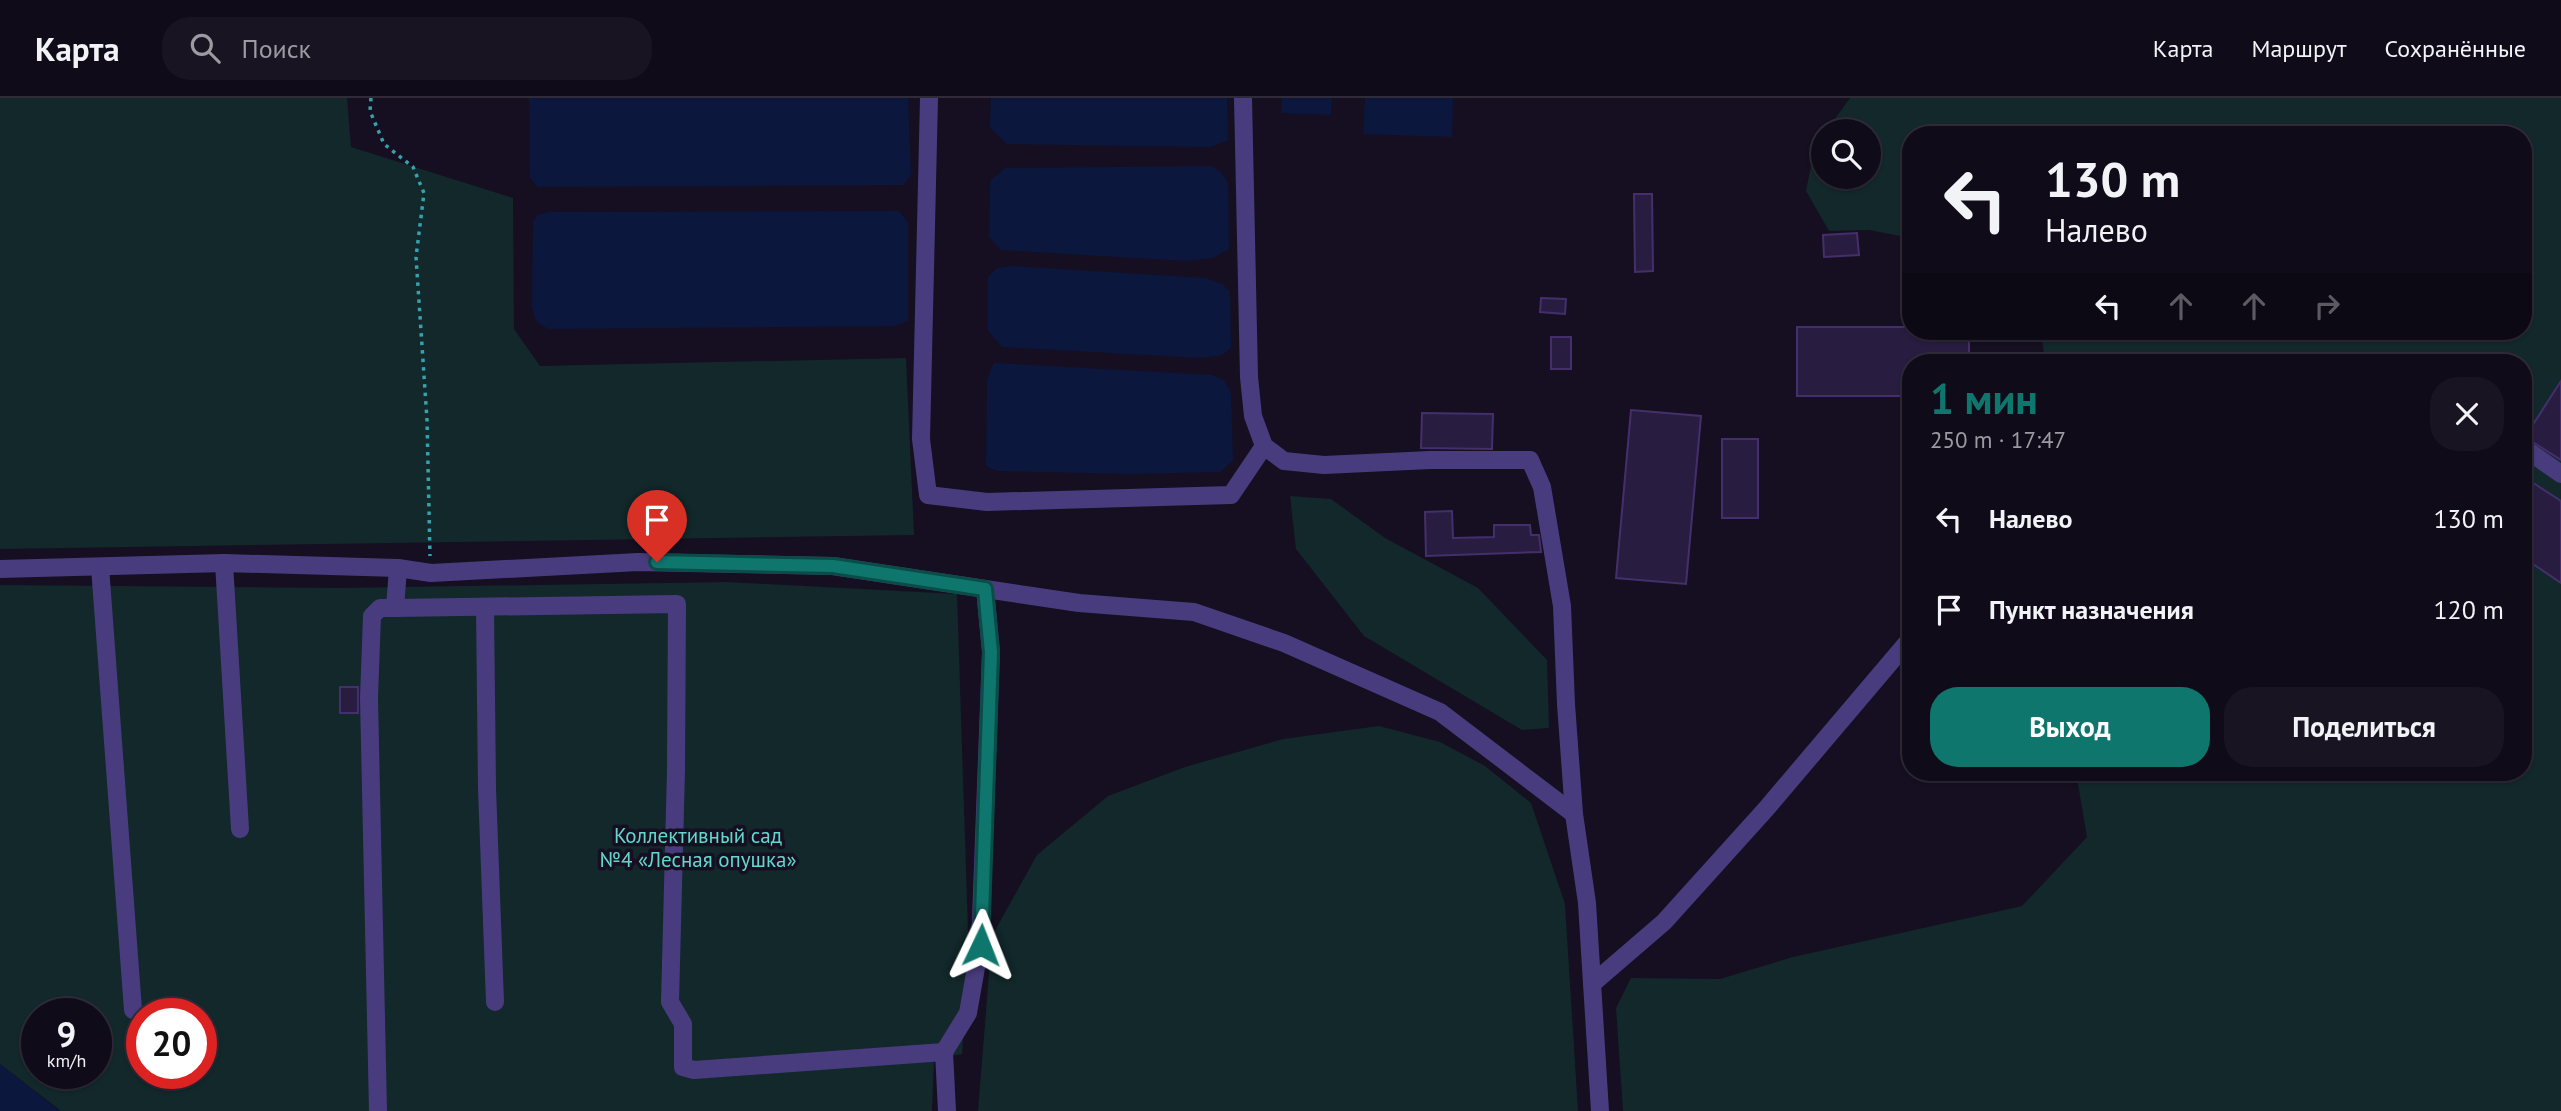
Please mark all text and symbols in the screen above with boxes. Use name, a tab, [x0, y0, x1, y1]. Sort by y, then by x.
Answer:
search box	[162, 17, 652, 80]
text: Карта	[35, 27, 120, 70]
icon: search	[186, 29, 224, 67]
text: Поиск	[242, 32, 311, 65]
text: Карта	[2153, 33, 2213, 64]
text: Маршрут	[2251, 33, 2346, 64]
text: Сохранённые	[2384, 33, 2526, 64]
map controls	[1811, 119, 1881, 189]
button: search	[1811, 119, 1881, 189]
text: 130 m	[2045, 147, 2180, 211]
icon: left	[1930, 154, 2021, 245]
text: Налево	[2045, 209, 2148, 251]
icon: left	[2089, 287, 2127, 325]
icon: ahead	[2162, 287, 2200, 325]
icon: ahead	[2235, 287, 2273, 325]
icon: right	[2308, 287, 2346, 325]
text: 1 мин	[1930, 371, 2038, 426]
button: close	[2430, 377, 2504, 451]
text: 250 m · 17:47	[1930, 425, 2066, 454]
pin	[627, 490, 687, 562]
icon: left	[1930, 500, 1968, 538]
icon: arrive	[638, 501, 676, 539]
text: Налево	[1989, 502, 2073, 535]
text: 130 m	[2433, 502, 2504, 535]
icon: arrive	[1930, 591, 1968, 629]
text: Пункт назначения	[1989, 593, 2194, 626]
text: 120 m	[2433, 593, 2504, 626]
button: Выход	[1930, 687, 2210, 767]
button: Поделиться	[2224, 687, 2504, 767]
park label: Коллективный сад №4 «Лесная опушка»	[599, 822, 797, 873]
position arrow	[944, 908, 1018, 982]
speed limit sign: 20	[126, 998, 217, 1089]
text: 9	[57, 1011, 76, 1057]
text: km/h	[47, 1049, 86, 1072]

